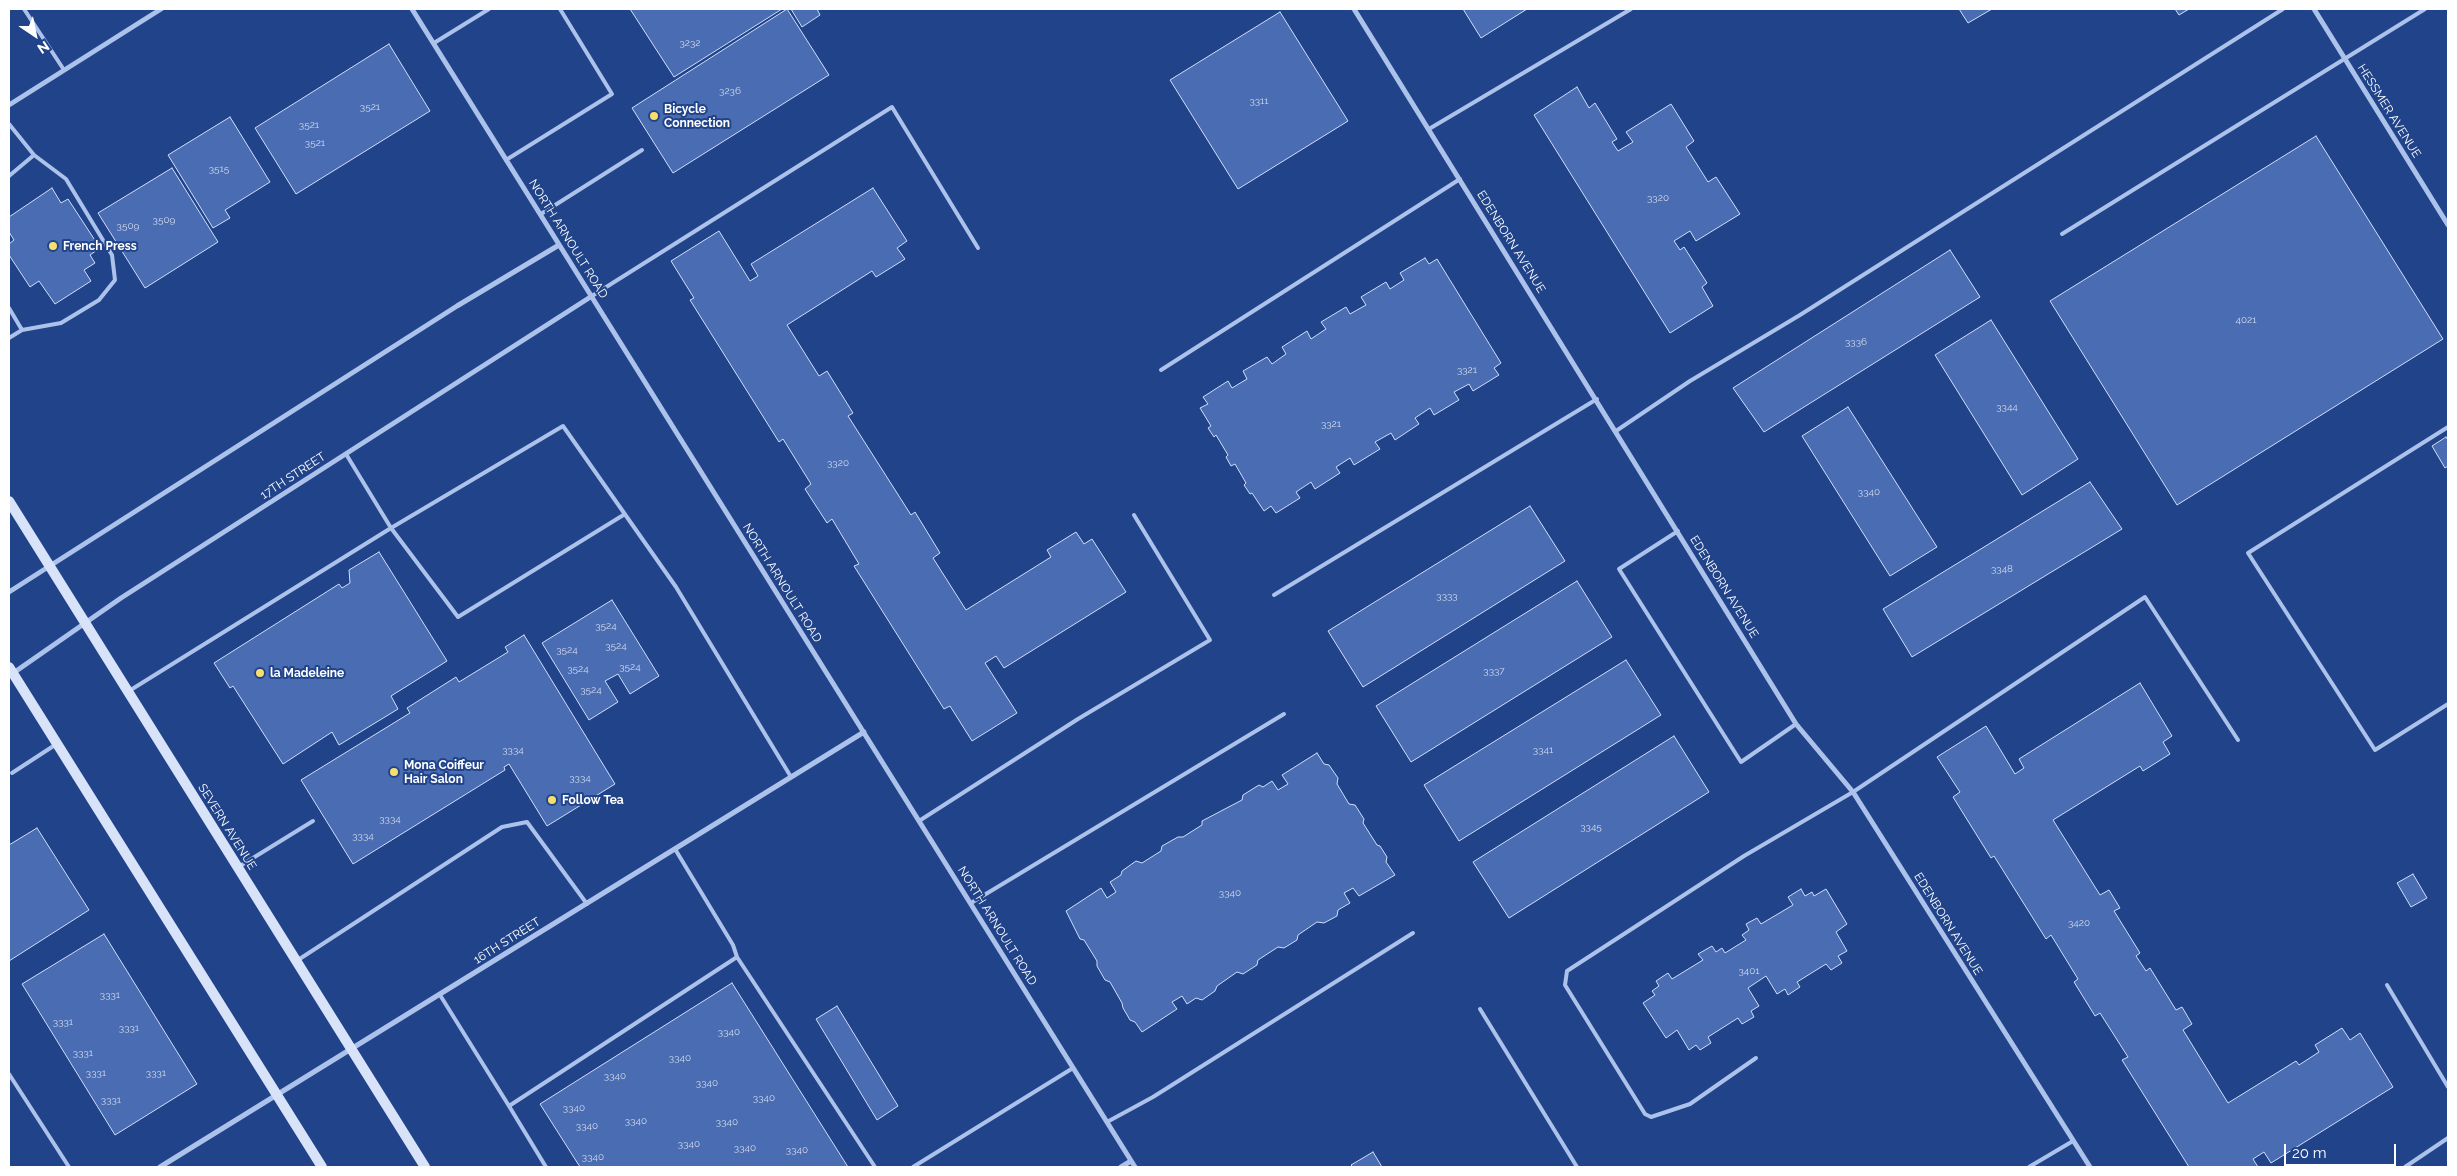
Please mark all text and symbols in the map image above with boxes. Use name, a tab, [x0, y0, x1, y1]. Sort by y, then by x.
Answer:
north arrow	[10, 10, 60, 60]
house number: 3232	[679, 37, 701, 49]
text: N	[34, 38, 52, 57]
street label: HESSMER AVENUE	[2354, 61, 2424, 161]
house number: 3236	[719, 85, 741, 97]
house number: 3311	[1249, 95, 1269, 107]
house number: 3521	[360, 101, 380, 113]
place label: Bicycle Connection	[664, 102, 730, 130]
marker: Bicycle Connection	[648, 110, 660, 122]
house number: 3521	[299, 119, 319, 131]
house number: 3521	[305, 137, 325, 149]
house number: 3515	[209, 163, 229, 175]
street label: NORTH ARNOULT ROAD	[525, 177, 611, 301]
street label: EDENBORN AVENUE	[1474, 188, 1548, 296]
house number: 3320	[1647, 192, 1669, 204]
house number: 3509	[153, 214, 175, 226]
house number: 3509	[117, 220, 139, 232]
place label: French Press	[63, 239, 137, 253]
marker: French Press	[47, 240, 59, 252]
house number: 4021	[2235, 314, 2257, 326]
house number: 3336	[1845, 336, 1867, 348]
house number: 3321	[1457, 364, 1477, 376]
house number: 3344	[1996, 401, 2018, 413]
house number: 3321	[1321, 418, 1341, 430]
street label: 17TH STREET	[258, 450, 328, 502]
house number: 3320	[827, 457, 849, 469]
house number: 3340	[1858, 486, 1880, 498]
street label: NORTH ARNOULT ROAD	[739, 521, 825, 645]
street label: EDENBORN AVENUE	[1687, 533, 1761, 641]
house number: 3348	[1991, 563, 2013, 575]
house number: 3333	[1436, 590, 1458, 602]
house number: 3524	[595, 620, 617, 632]
house number: 3524	[605, 640, 627, 652]
house number: 3524	[556, 644, 578, 656]
house number: 3524	[619, 661, 641, 673]
house number: 3524	[567, 663, 589, 675]
house number: 3337	[1483, 665, 1505, 677]
place label: la Madeleine	[270, 666, 344, 680]
marker: la Madeleine	[254, 667, 266, 679]
house number: 3524	[580, 684, 602, 696]
house number: 3334	[502, 744, 524, 756]
house number: 3341	[1533, 744, 1553, 756]
place label: Mona Coiffeur Hair Salon	[404, 758, 484, 786]
marker: Mona Coiffeur Hair Salon	[388, 766, 400, 778]
house number: 3334	[569, 772, 591, 784]
street label: SEVERN AVENUE	[195, 781, 259, 873]
place label: Follow Tea	[562, 793, 624, 807]
marker: Follow Tea	[546, 794, 558, 806]
house number: 3334	[379, 813, 401, 825]
house number: 3345	[1580, 821, 1602, 833]
house number: 3334	[352, 830, 374, 842]
street label: NORTH ARNOULT ROAD	[954, 864, 1040, 988]
street label: EDENBORN AVENUE	[1911, 870, 1985, 978]
house number: 3340	[1219, 887, 1241, 899]
street label: 16TH STREET	[471, 915, 543, 967]
house number: 3420	[2068, 917, 2090, 929]
house number: 3401	[1738, 965, 1760, 977]
house number: 3331	[100, 989, 120, 1001]
house number: 3331	[53, 1016, 73, 1028]
house number: 3331	[119, 1022, 139, 1034]
house number: 3340	[718, 1026, 740, 1038]
house number: 3331	[73, 1047, 93, 1059]
house number: 3340	[669, 1052, 691, 1064]
house number: 3331	[86, 1067, 106, 1079]
house number: 3331	[146, 1067, 166, 1079]
house number: 3340	[604, 1070, 626, 1082]
house number: 3340	[696, 1077, 718, 1089]
house number: 3340	[753, 1092, 775, 1104]
house number: 3331	[101, 1094, 121, 1106]
house number: 3340	[563, 1102, 585, 1114]
house number: 3340	[625, 1115, 647, 1127]
house number: 3340	[716, 1116, 738, 1128]
house number: 3340	[576, 1120, 598, 1132]
scale bar	[2287, 1134, 2400, 1166]
house number: 3340	[678, 1138, 700, 1150]
house number: 3340	[734, 1142, 756, 1154]
house number: 3340	[786, 1144, 808, 1156]
text: 20 m	[2292, 1144, 2327, 1162]
house number: 3340	[582, 1151, 604, 1163]

